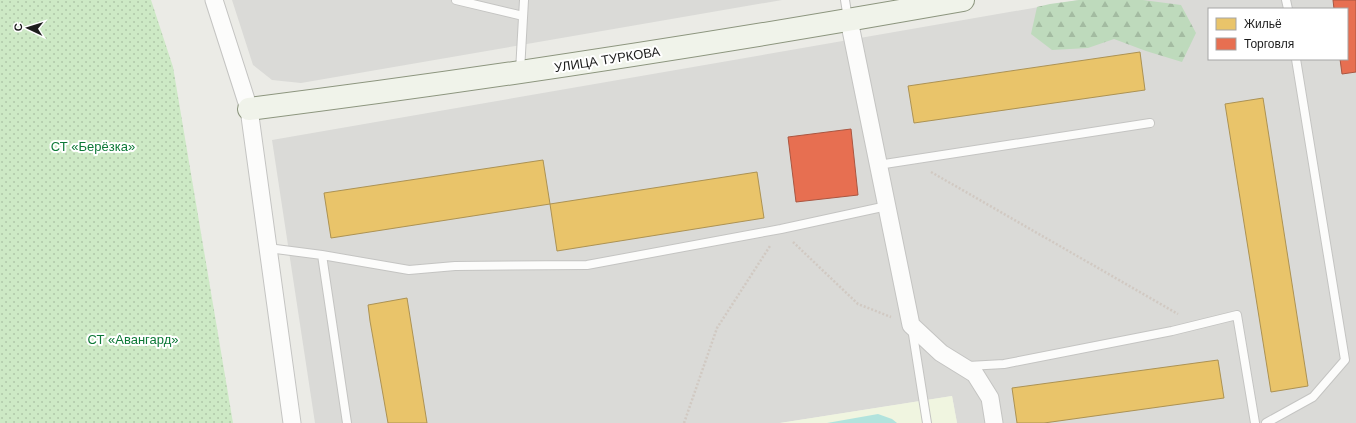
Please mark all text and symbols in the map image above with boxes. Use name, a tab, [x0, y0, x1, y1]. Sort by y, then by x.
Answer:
north arrow	[8, 8, 48, 48]
legend	[1208, 8, 1348, 60]
text: Жильё	[1244, 17, 1282, 31]
text: С	[12, 23, 24, 32]
text: Торговля	[1244, 37, 1294, 51]
street label: УЛИЦА ТУРКОВА	[553, 44, 661, 75]
park label: СТ «Берёзка»	[51, 139, 135, 154]
park label: СТ «Авангард»	[87, 332, 179, 347]

